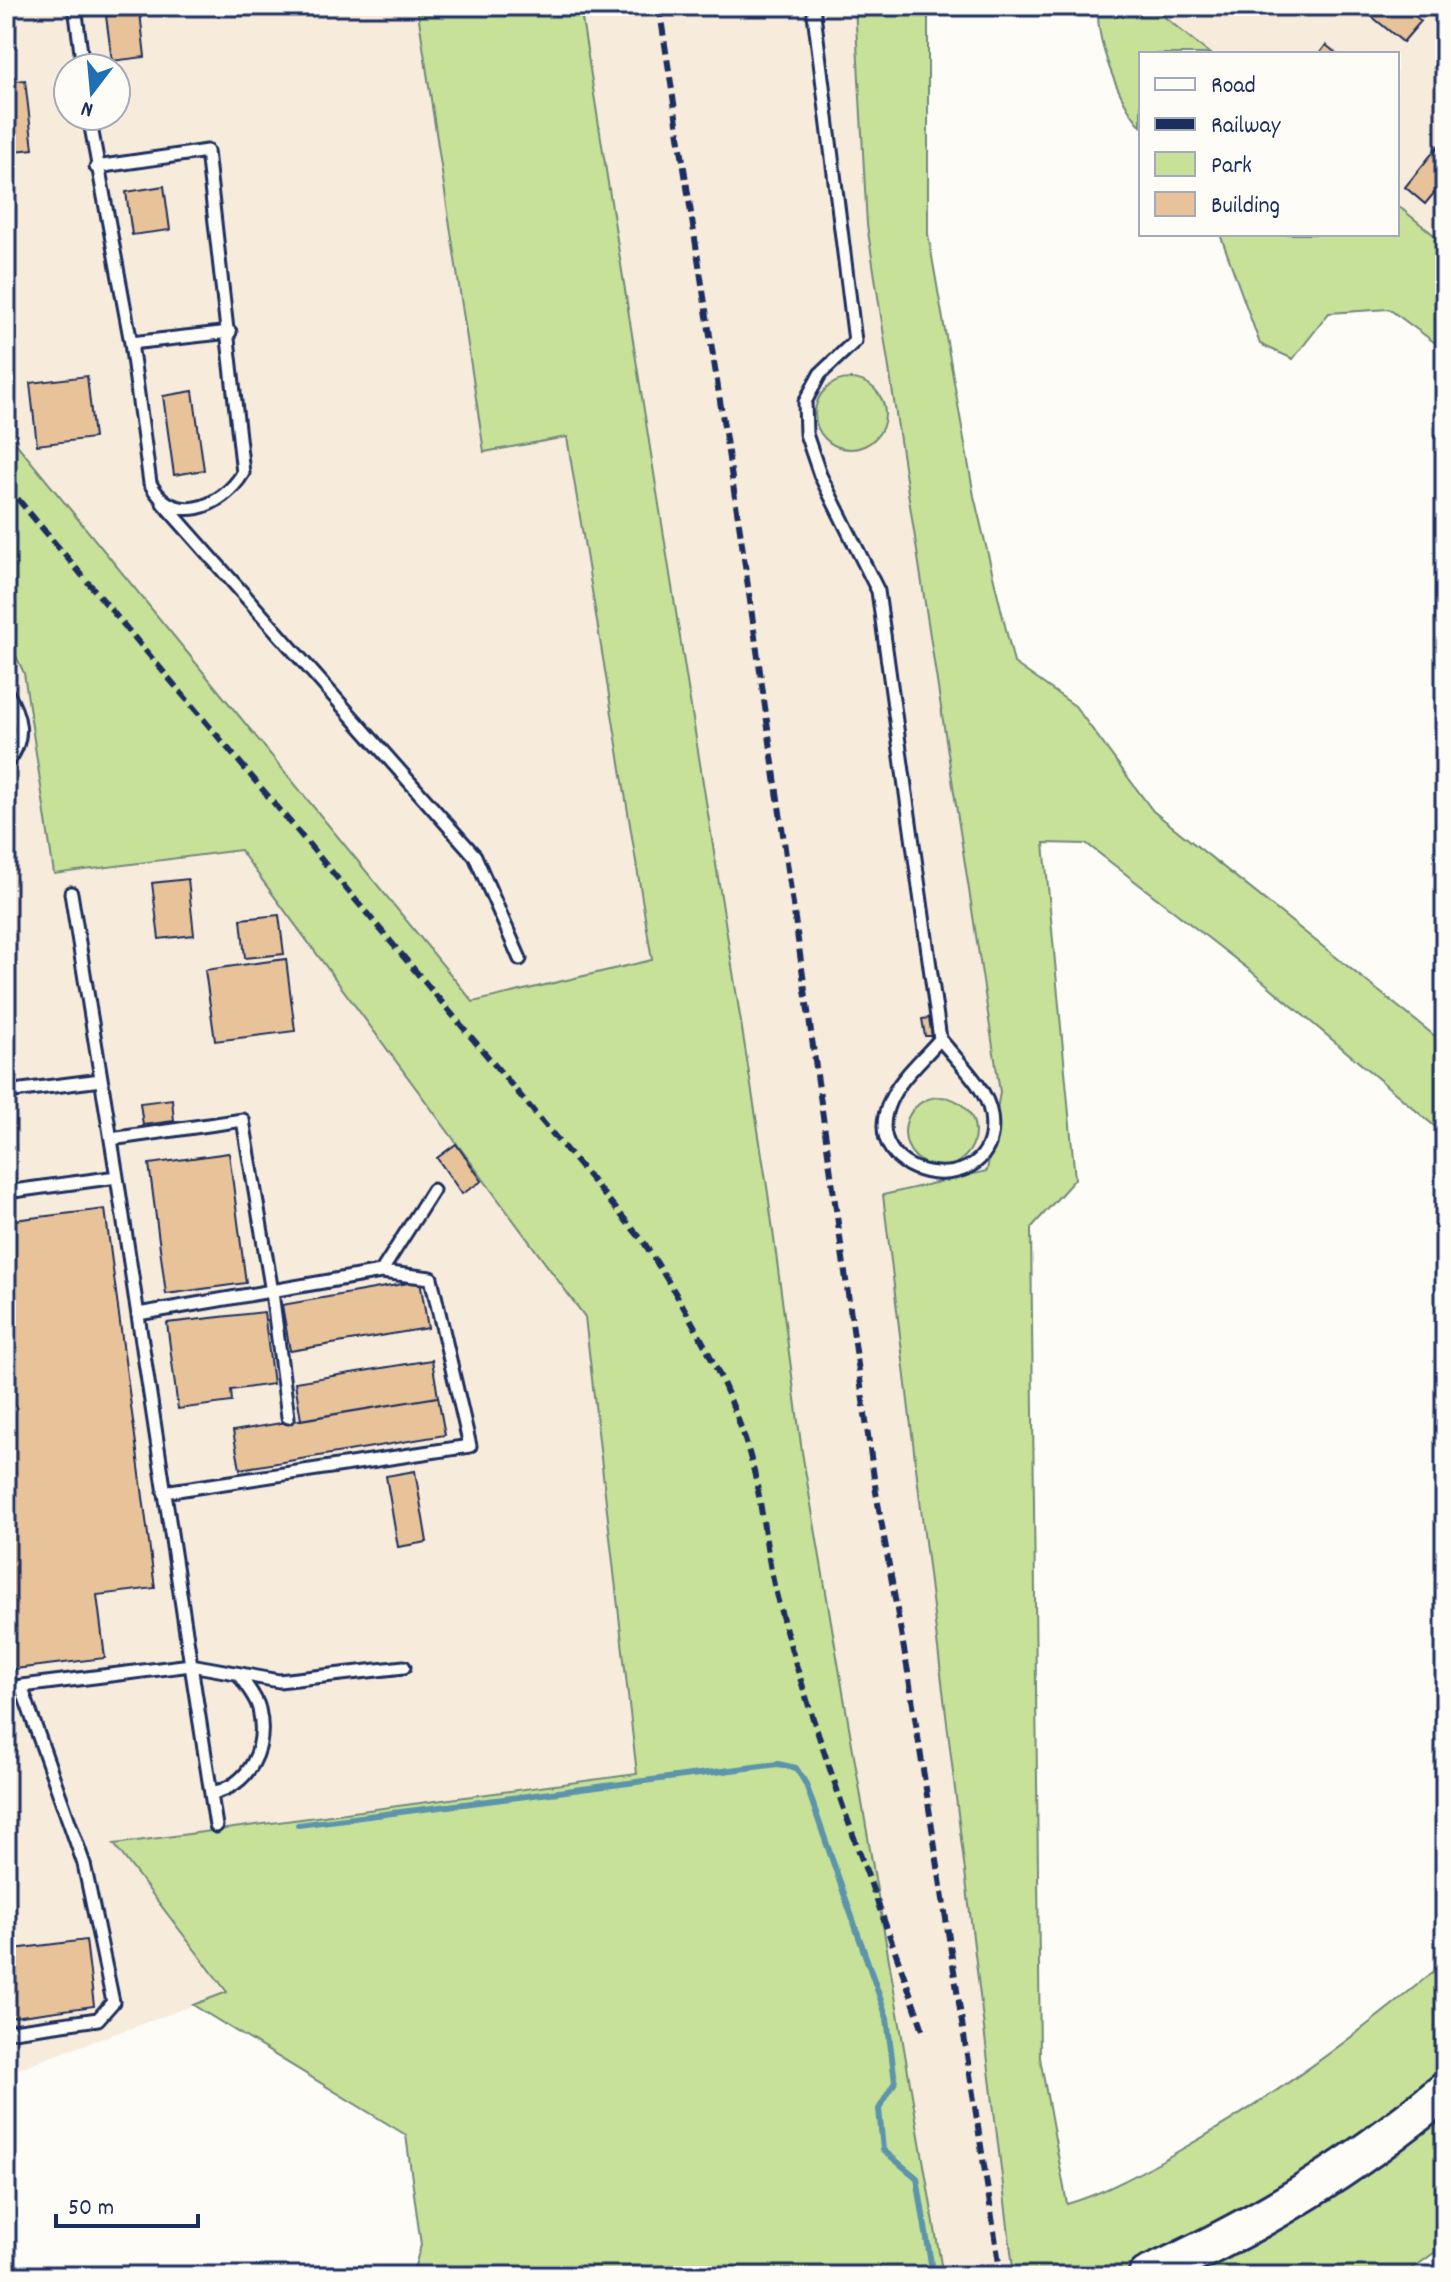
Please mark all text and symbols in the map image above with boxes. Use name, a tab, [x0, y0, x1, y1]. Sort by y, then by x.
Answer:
north arrow	[52, 52, 132, 132]
legend	[1139, 52, 1399, 236]
text: Road	[1211, 70, 1256, 104]
text: N	[78, 91, 97, 124]
text: Railway	[1211, 110, 1282, 144]
text: Park	[1211, 150, 1252, 184]
text: Building	[1211, 190, 1280, 224]
scale bar	[56, 2178, 198, 2228]
text: 50 m	[68, 2192, 114, 2226]

